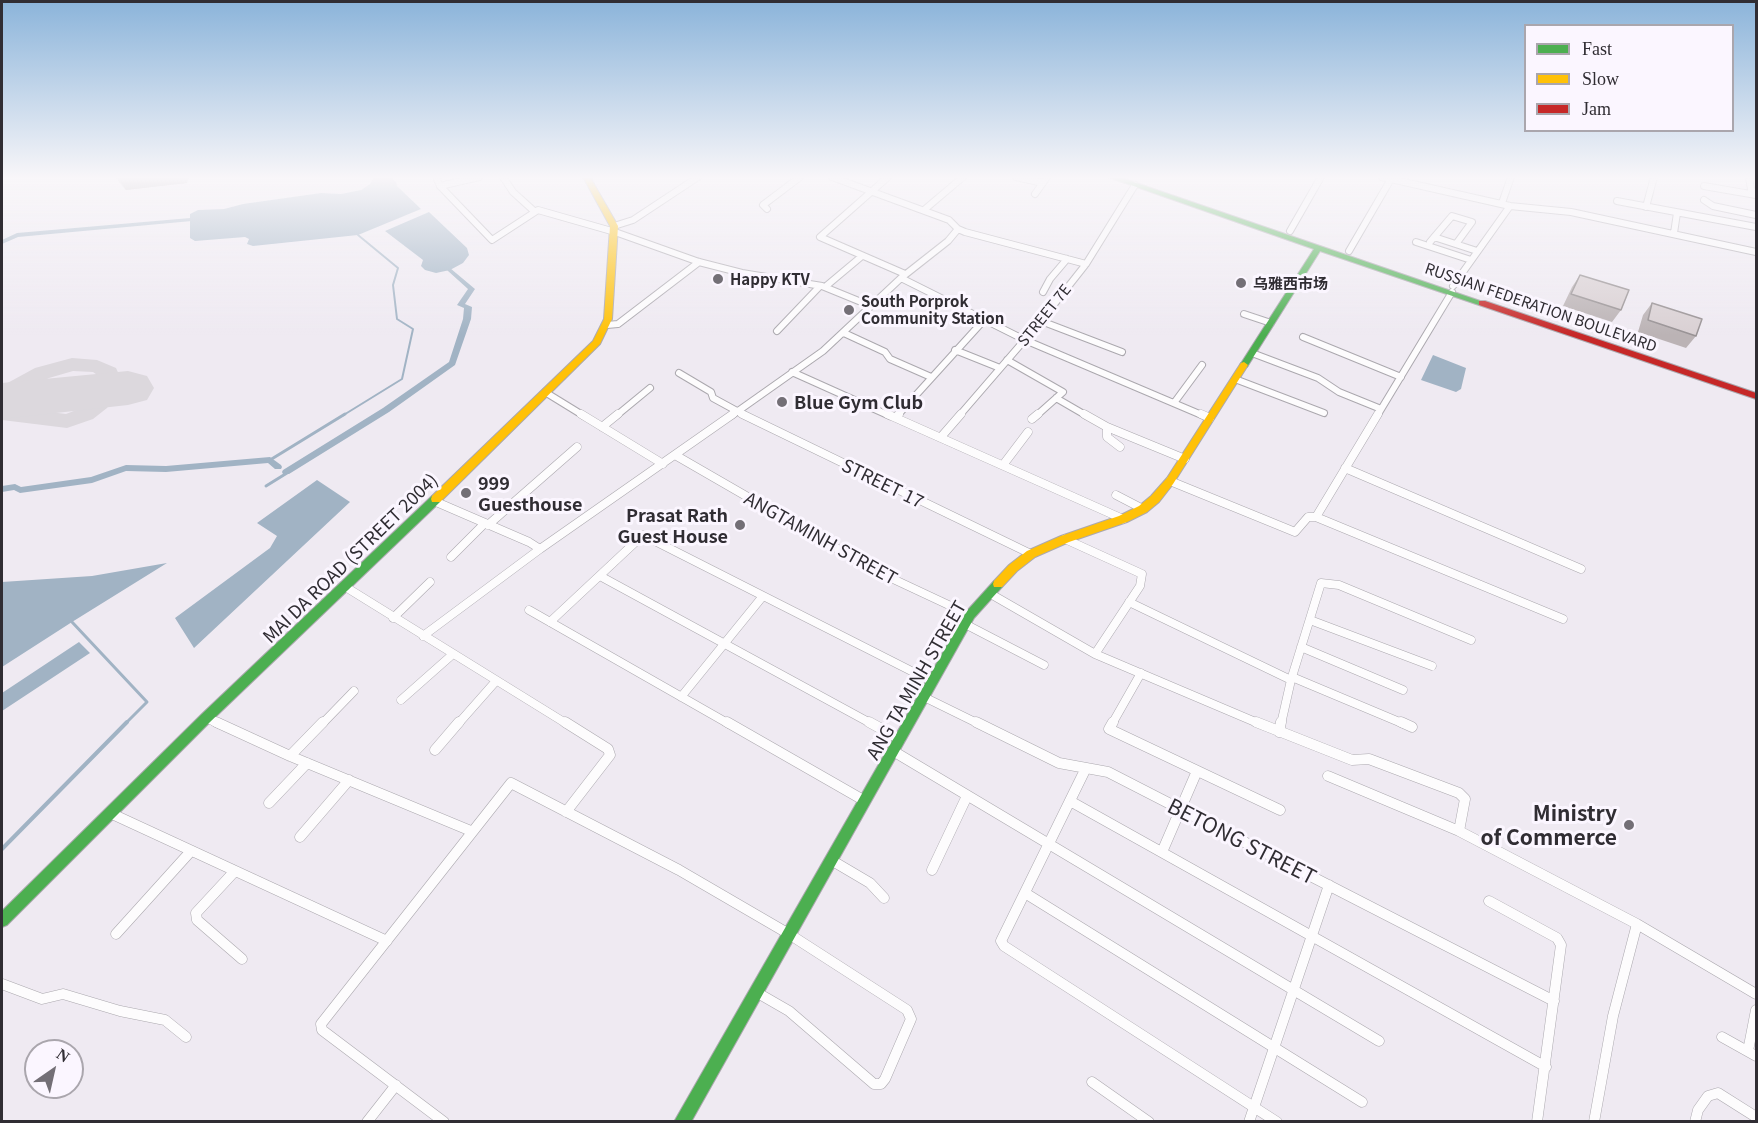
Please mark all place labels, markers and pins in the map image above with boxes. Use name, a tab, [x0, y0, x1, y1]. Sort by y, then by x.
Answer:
place label: Happy KTV	[730, 270, 810, 288]
marker: Happy KTV	[711, 272, 725, 286]
place label: 乌雅西市场	[1253, 274, 1328, 292]
marker: 乌雅西市场	[1234, 276, 1248, 290]
place label: South Porprok Community Station	[861, 292, 1004, 327]
marker: South Porprok Community Station	[842, 303, 856, 317]
place label: Blue Gym Club	[794, 391, 923, 413]
marker: Blue Gym Club	[775, 395, 789, 409]
place label: 999 Guesthouse	[478, 472, 582, 514]
marker: 999 Guesthouse	[459, 486, 473, 500]
place label: Prasat Rath Guest House	[617, 504, 728, 546]
marker: Prasat Rath Guest House	[733, 518, 747, 532]
place label: Ministry of Commerce	[1481, 800, 1617, 850]
marker: Ministry of Commerce	[1622, 818, 1636, 832]

